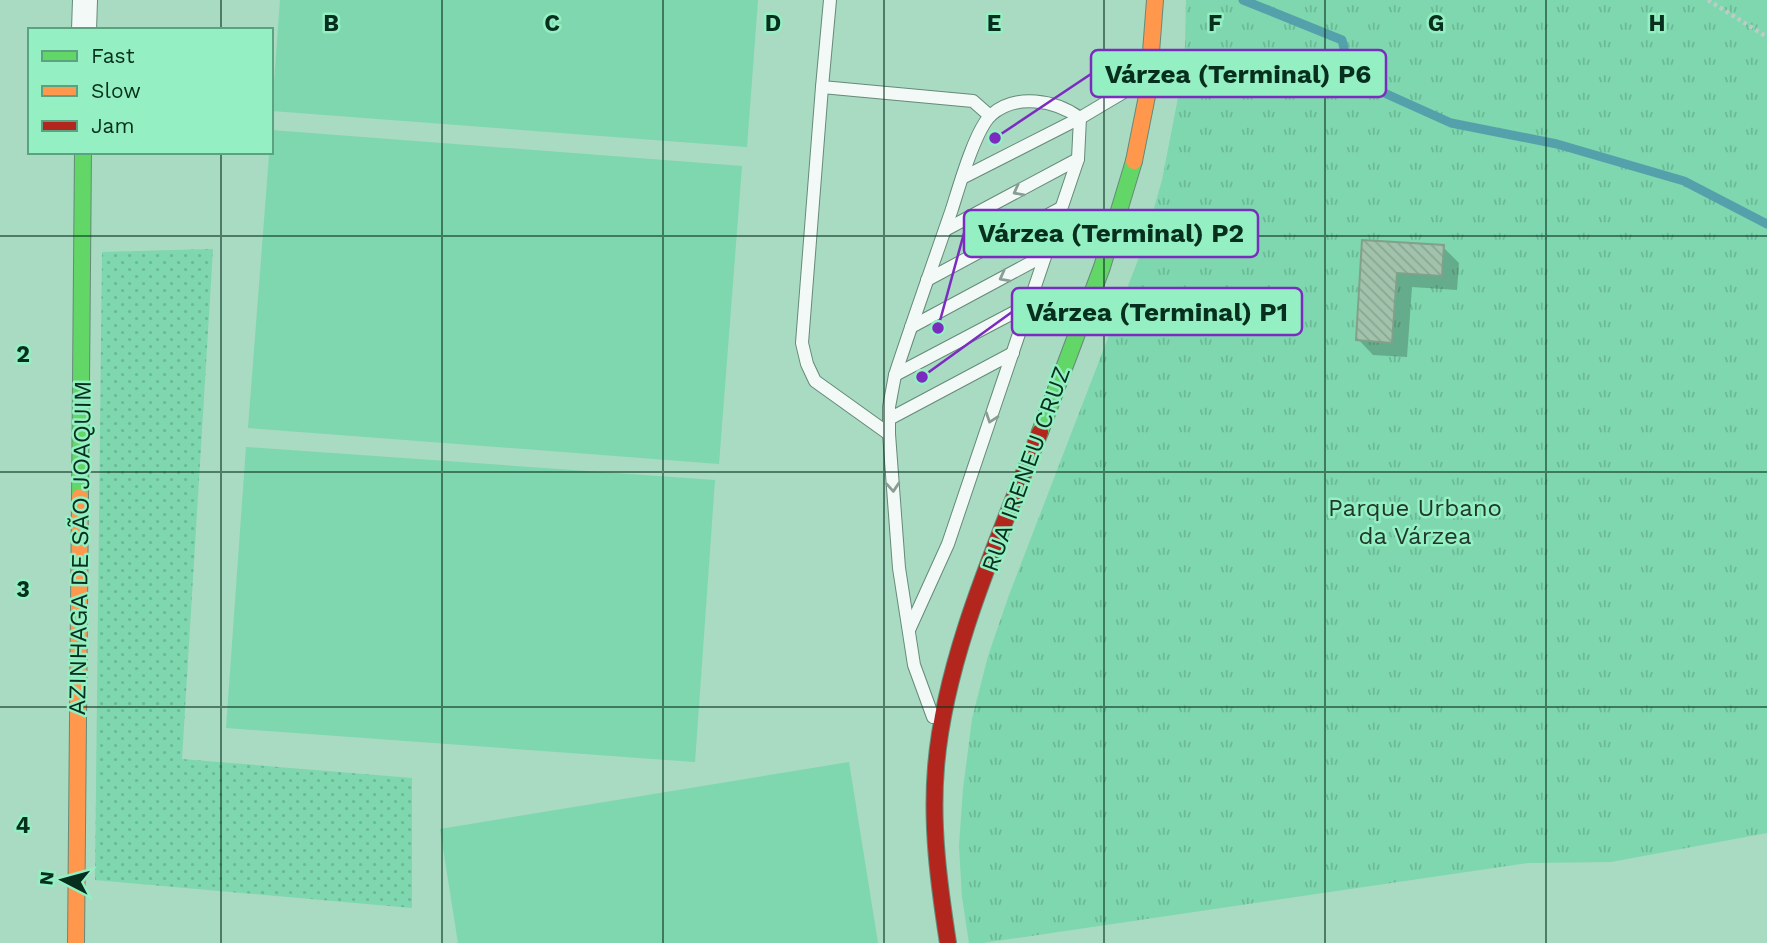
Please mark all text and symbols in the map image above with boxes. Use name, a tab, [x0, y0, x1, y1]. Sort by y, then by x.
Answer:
text: B	[323, 10, 339, 37]
text: C	[544, 10, 560, 37]
text: D	[765, 10, 781, 37]
text: E	[987, 10, 1001, 37]
text: F	[1208, 10, 1222, 37]
text: G	[1428, 10, 1444, 37]
text: H	[1648, 10, 1666, 37]
legend	[28, 28, 273, 154]
text: Fast	[91, 43, 135, 68]
callout: Várzea (Terminal) P6	[1091, 50, 1386, 97]
text: Várzea (Terminal) P6	[1105, 59, 1371, 89]
text: Slow	[91, 78, 141, 103]
text: Jam	[91, 113, 134, 138]
one-way arrow	[1013, 183, 1025, 196]
callout: Várzea (Terminal) P2	[964, 210, 1258, 257]
text: Várzea (Terminal) P2	[978, 218, 1244, 248]
one-way arrow	[999, 269, 1012, 282]
callout: Várzea (Terminal) P1	[1012, 288, 1302, 335]
text: Várzea (Terminal) P1	[1026, 297, 1288, 327]
text: 2	[16, 341, 30, 368]
street label: RUA IRENEU CRUZ	[976, 362, 1076, 576]
street label: AZINHAGA DE SÃO JOAQUIM	[63, 380, 97, 716]
one-way arrow	[985, 411, 999, 423]
one-way arrow	[885, 482, 900, 493]
park label: Parque Urbano da Várzea	[1328, 494, 1502, 550]
text: 3	[16, 576, 30, 603]
text: 4	[16, 812, 31, 839]
north arrow	[28, 845, 98, 915]
text: N	[34, 870, 59, 886]

